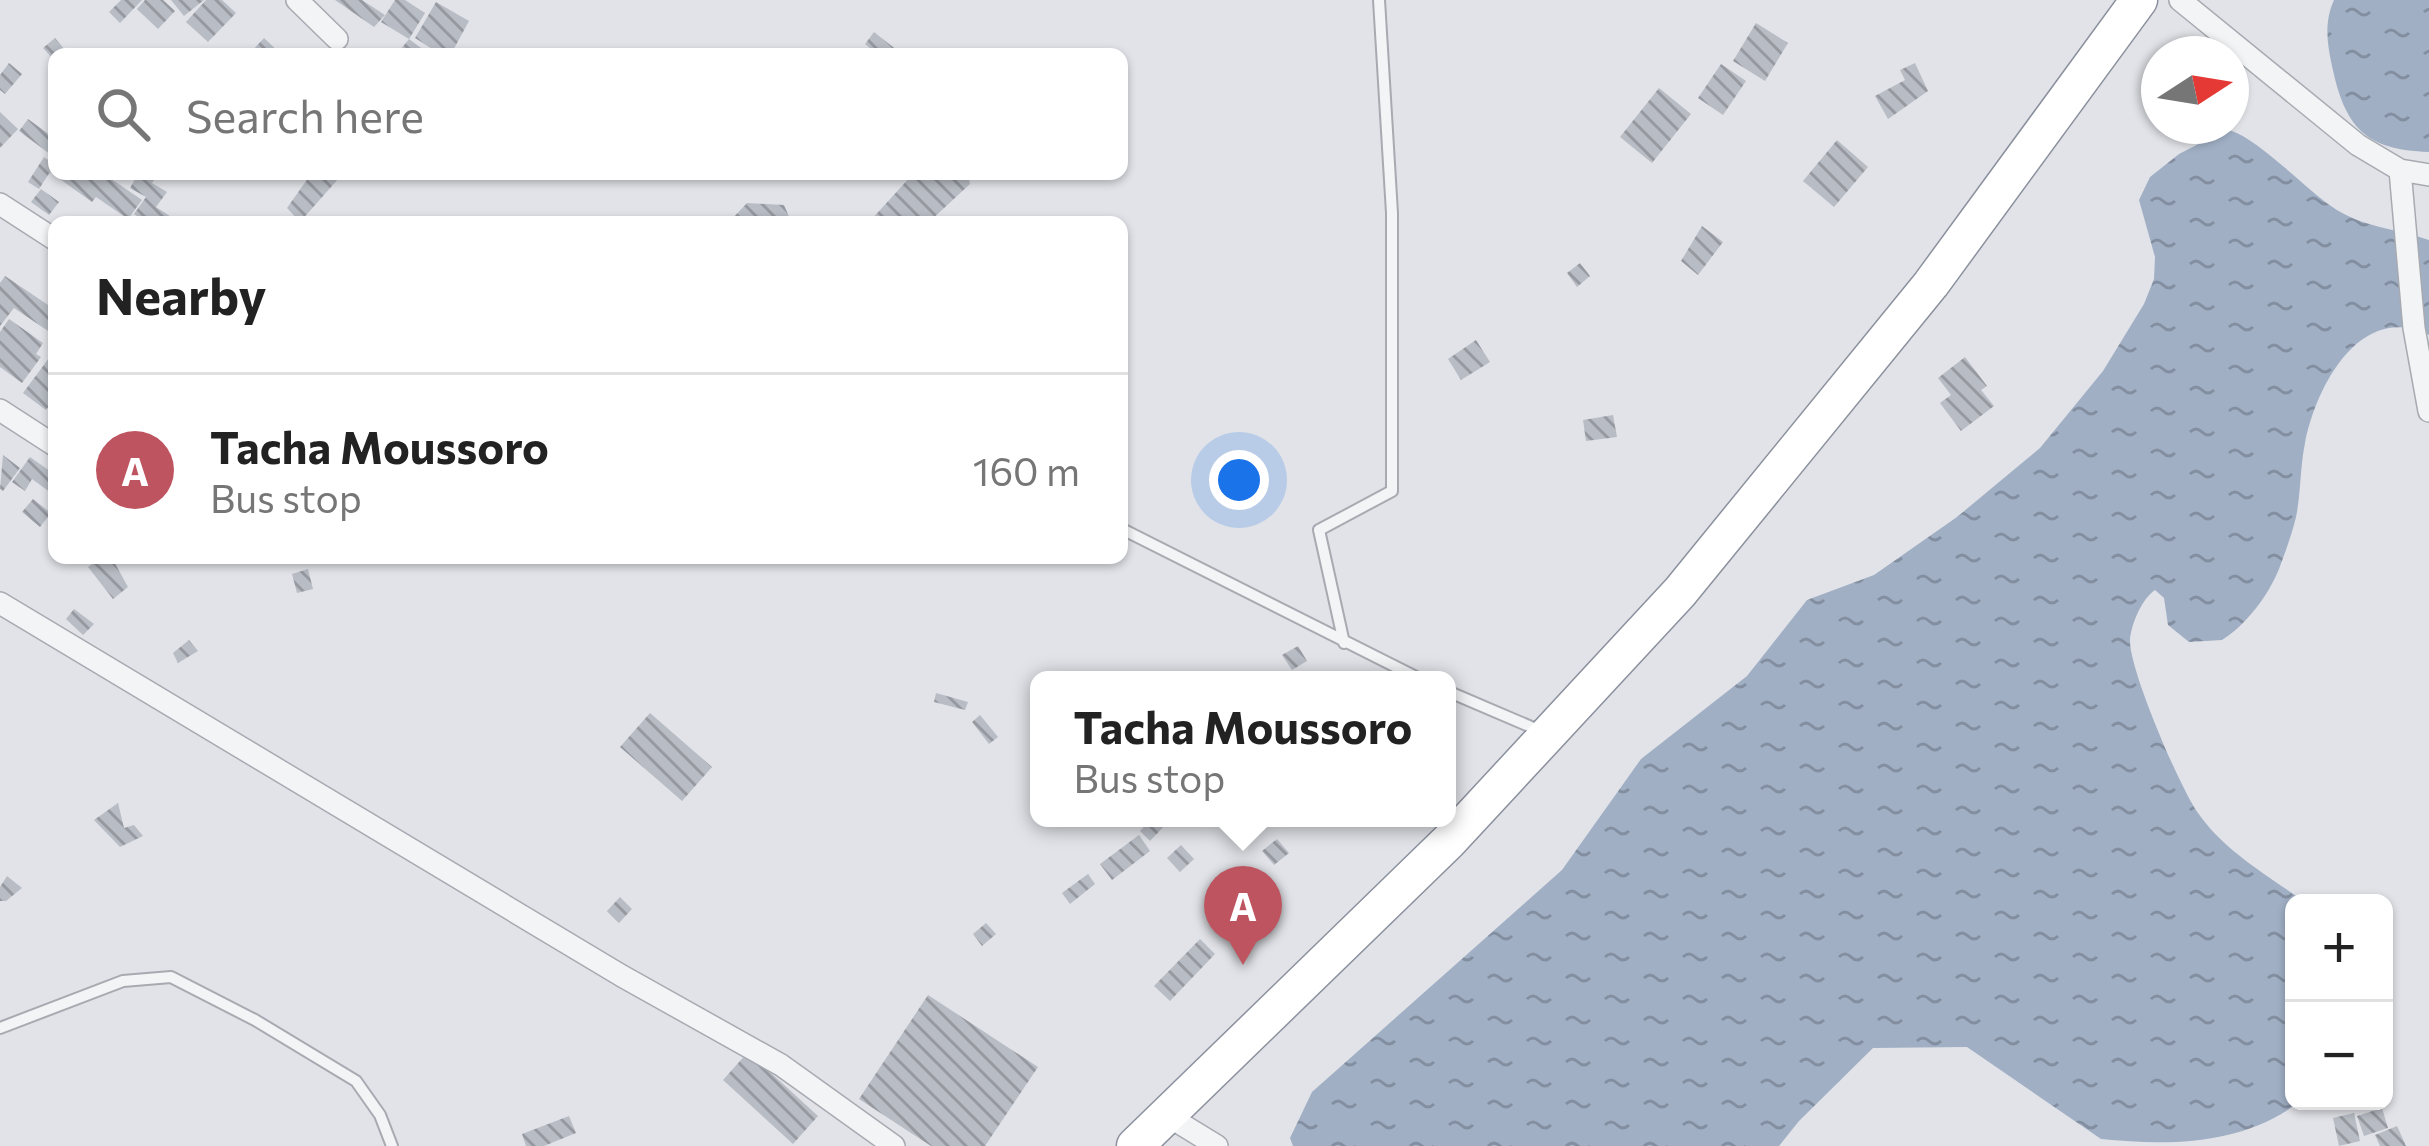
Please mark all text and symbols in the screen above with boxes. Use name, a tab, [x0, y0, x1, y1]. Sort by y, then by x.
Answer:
north arrow	[2141, 36, 2249, 144]
search box	[48, 48, 1128, 180]
icon: search	[90, 81, 156, 147]
text: Search here	[186, 87, 424, 142]
text: Nearby	[96, 263, 266, 326]
text: Tacha Moussoro	[210, 418, 549, 473]
text: A	[121, 446, 149, 494]
text: 160 m	[973, 446, 1080, 494]
your location	[1209, 450, 1269, 510]
text: Bus stop	[210, 473, 362, 521]
popup	[1030, 671, 1456, 827]
text: Tacha Moussoro	[1074, 698, 1412, 753]
text: Bus stop	[1074, 753, 1225, 801]
pin: A	[1204, 866, 1282, 965]
map controls	[2285, 894, 2393, 1110]
button: +	[2285, 894, 2393, 1002]
button: −	[2285, 1002, 2393, 1110]

